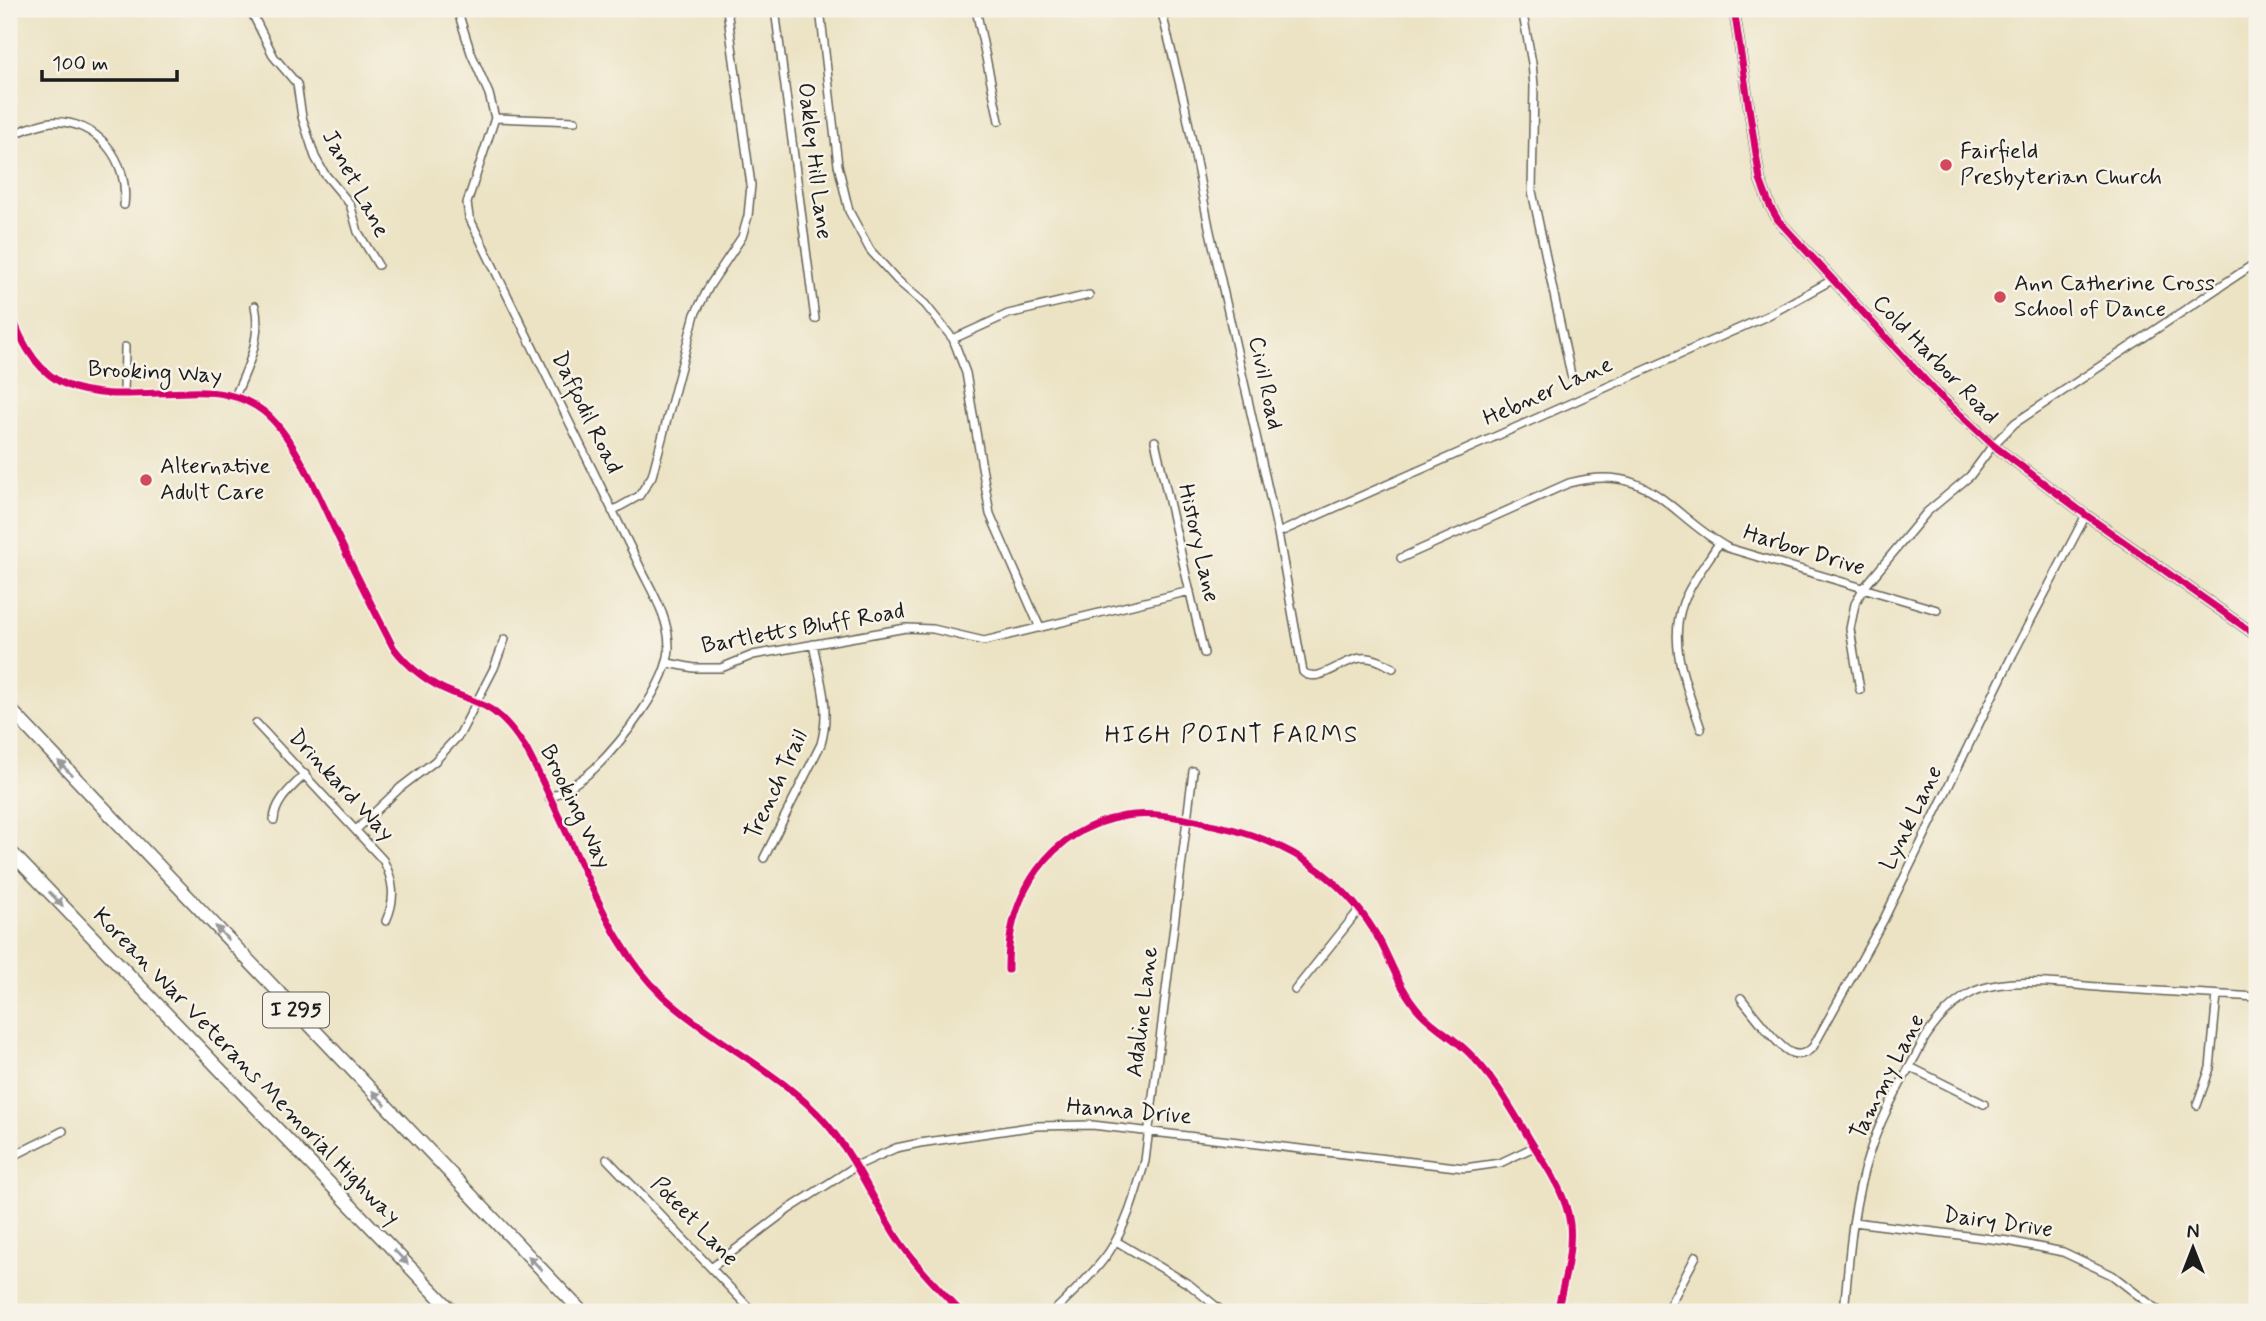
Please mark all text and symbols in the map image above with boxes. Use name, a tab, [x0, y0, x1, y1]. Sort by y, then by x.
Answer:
scale bar	[42, 38, 177, 82]
text: 100 m	[52, 50, 108, 78]
street label: Oakley Hill Lane	[790, 81, 838, 241]
street label: Janet Lane	[314, 125, 396, 243]
place label: Fairfield Presbyterian Church	[1960, 137, 2162, 193]
marker: Fairfield Presbyterian Church	[1938, 157, 1954, 173]
place label: Ann Catherine Cross School of Dance	[2014, 269, 2215, 325]
street label: Cold Harbor Road	[1865, 289, 2005, 431]
marker: Ann Catherine Cross School of Dance	[1992, 289, 2008, 305]
street label: Civil Road	[1240, 334, 1290, 432]
street label: Daffodil Road	[543, 347, 628, 479]
street label: Hebner Lane	[1479, 350, 1617, 434]
street label: Brooking Way	[87, 355, 223, 393]
place label: Alternative Adult Care	[160, 452, 271, 508]
marker: Alternative Adult Care	[138, 472, 154, 488]
street label: History Lane	[1170, 481, 1226, 605]
street label: Harbor Drive	[1739, 518, 1869, 584]
street label: Bartletts Bluff Road	[699, 596, 907, 662]
district label: HIGH POINT FARMS	[1105, 720, 1359, 751]
street label: Drinkard Way	[281, 723, 401, 849]
street label: Trench Trail	[738, 725, 816, 845]
street label: Brooking Way	[530, 740, 618, 875]
one-way arrow	[58, 760, 74, 777]
street label: Lynk Lane	[1874, 761, 1950, 875]
one-way arrow	[48, 890, 64, 907]
street label: Korean War Veterans Memorial Highway	[86, 902, 406, 1232]
one-way arrow	[214, 924, 230, 942]
street label: Adaline Lane	[1120, 945, 1166, 1079]
road number: I 295	[263, 992, 329, 1028]
street label: Tammy Lane	[1843, 1009, 1933, 1145]
one-way arrow	[371, 1090, 387, 1107]
street label: Hanna Drive	[1065, 1092, 1193, 1132]
street label: Poteet Lane	[643, 1170, 745, 1274]
street label: Dairy Drive	[1941, 1200, 2055, 1246]
north arrow	[2158, 1212, 2228, 1282]
text: N	[2187, 1220, 2199, 1245]
one-way arrow	[392, 1249, 409, 1266]
one-way arrow	[528, 1255, 544, 1272]

